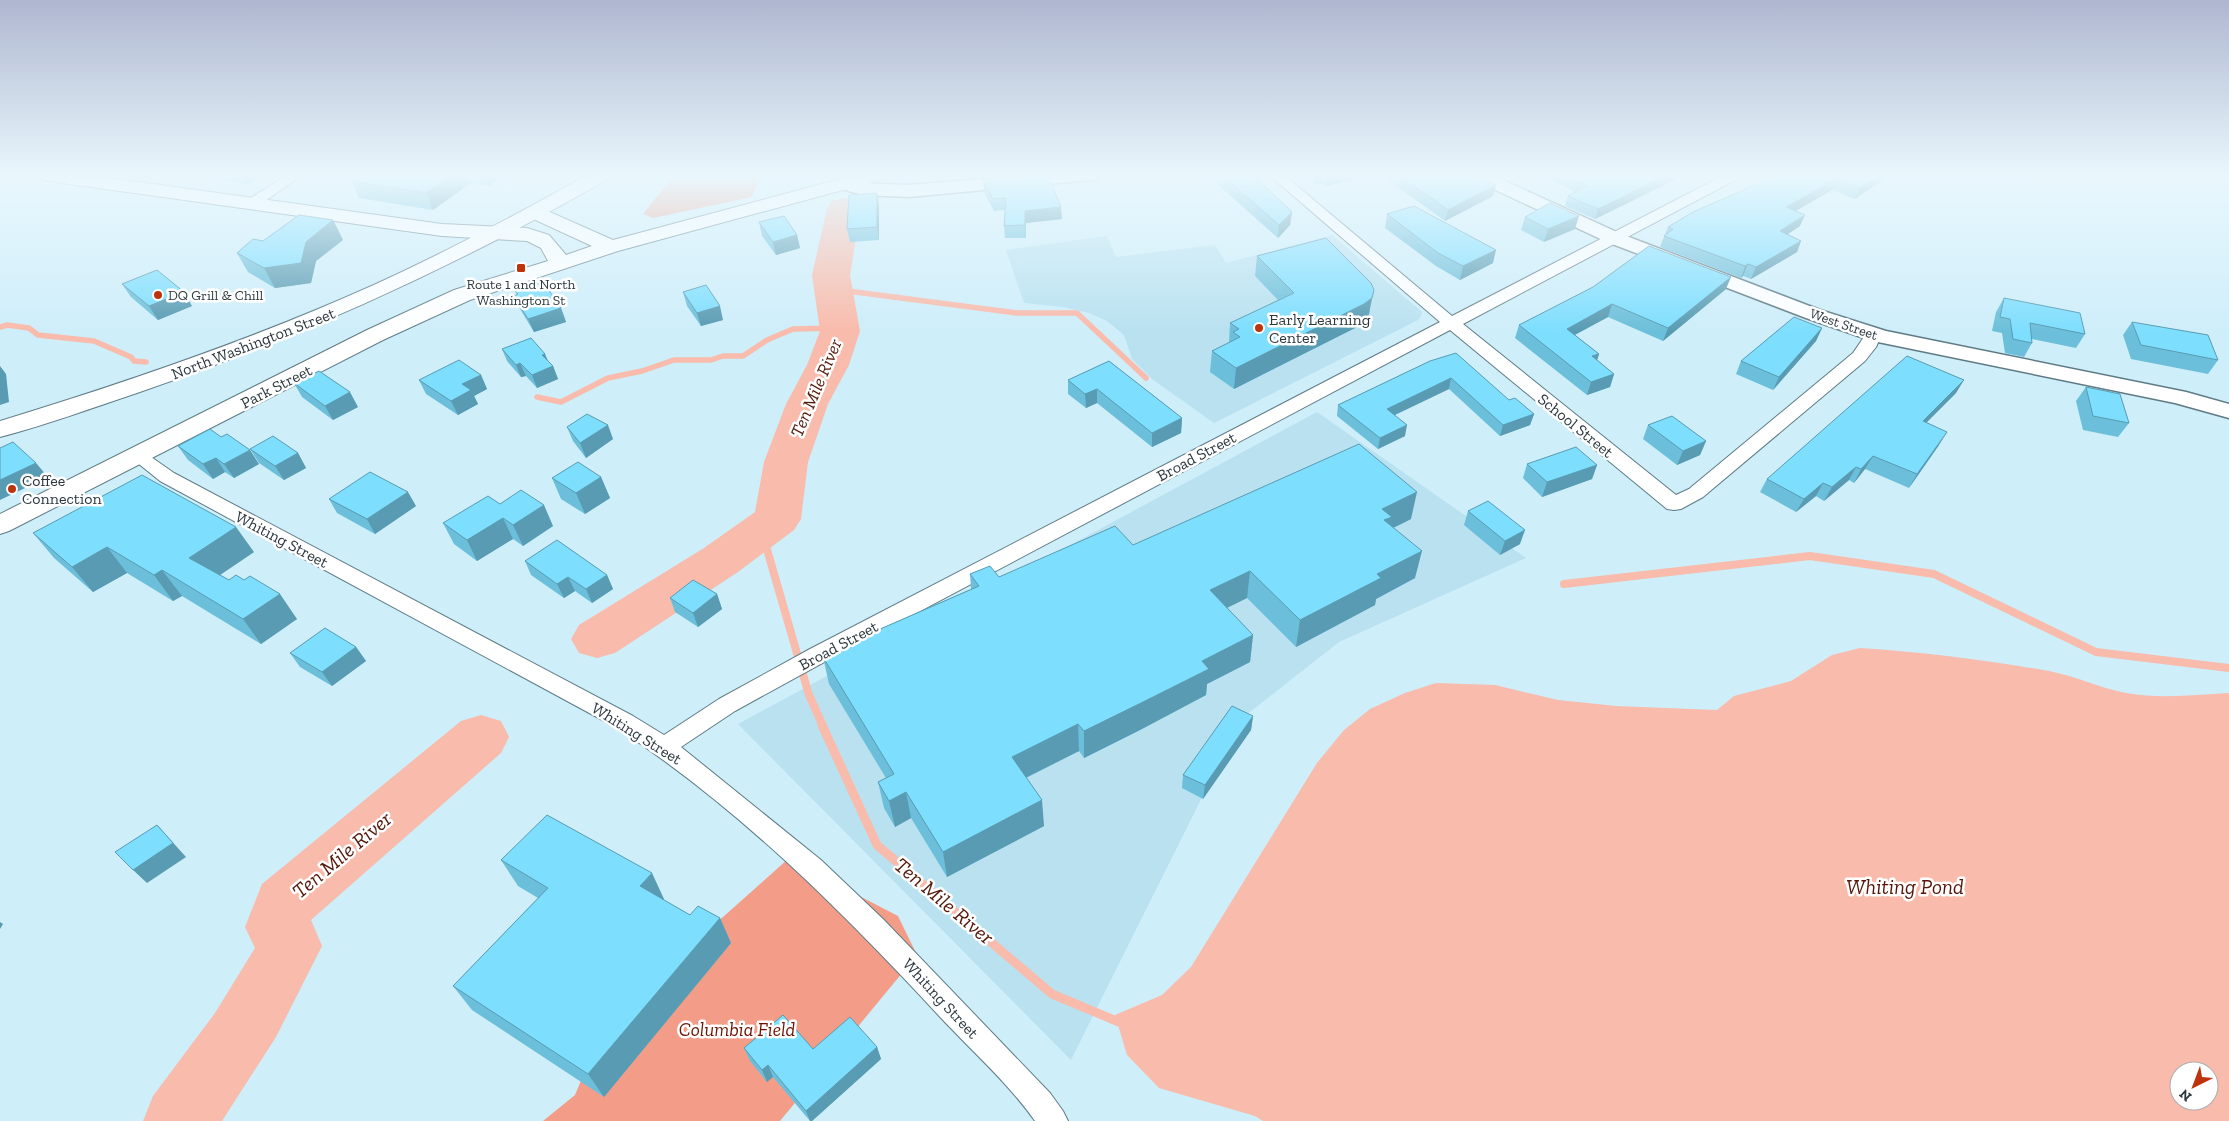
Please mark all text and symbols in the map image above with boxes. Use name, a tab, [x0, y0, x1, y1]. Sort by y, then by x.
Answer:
marker: Route 1 and North Washington St	[515, 262, 527, 274]
place label: Route 1 and North Washington St	[467, 276, 576, 309]
place label: DQ Grill & Chill	[168, 287, 263, 304]
marker: DQ Grill & Chill	[152, 289, 164, 301]
street label: North Washington Street	[169, 303, 338, 383]
street label: West Street	[1808, 305, 1881, 344]
place label: Early Learning Center	[1269, 310, 1371, 347]
marker: Early Learning Center	[1253, 322, 1265, 334]
water label: Ten Mile River	[785, 335, 847, 440]
street label: Park Street	[237, 360, 315, 413]
street label: School Street	[1534, 389, 1617, 462]
street label: Broad Street	[1153, 428, 1239, 485]
place label: Coffee Connection	[22, 471, 102, 508]
marker: Coffee Connection	[6, 483, 18, 495]
street label: Whiting Street	[232, 507, 332, 572]
street label: Broad Street	[795, 617, 881, 674]
street label: Whiting Street	[588, 698, 685, 769]
water label: Ten Mile River	[287, 805, 397, 903]
water label: Ten Mile River	[890, 852, 1000, 950]
water label: Whiting Pond	[1846, 874, 1964, 899]
street label: Whiting Street	[899, 954, 983, 1042]
park label: Columbia Field	[679, 1018, 796, 1041]
north arrow	[2169, 1061, 2219, 1111]
text: N	[2176, 1085, 2195, 1105]

